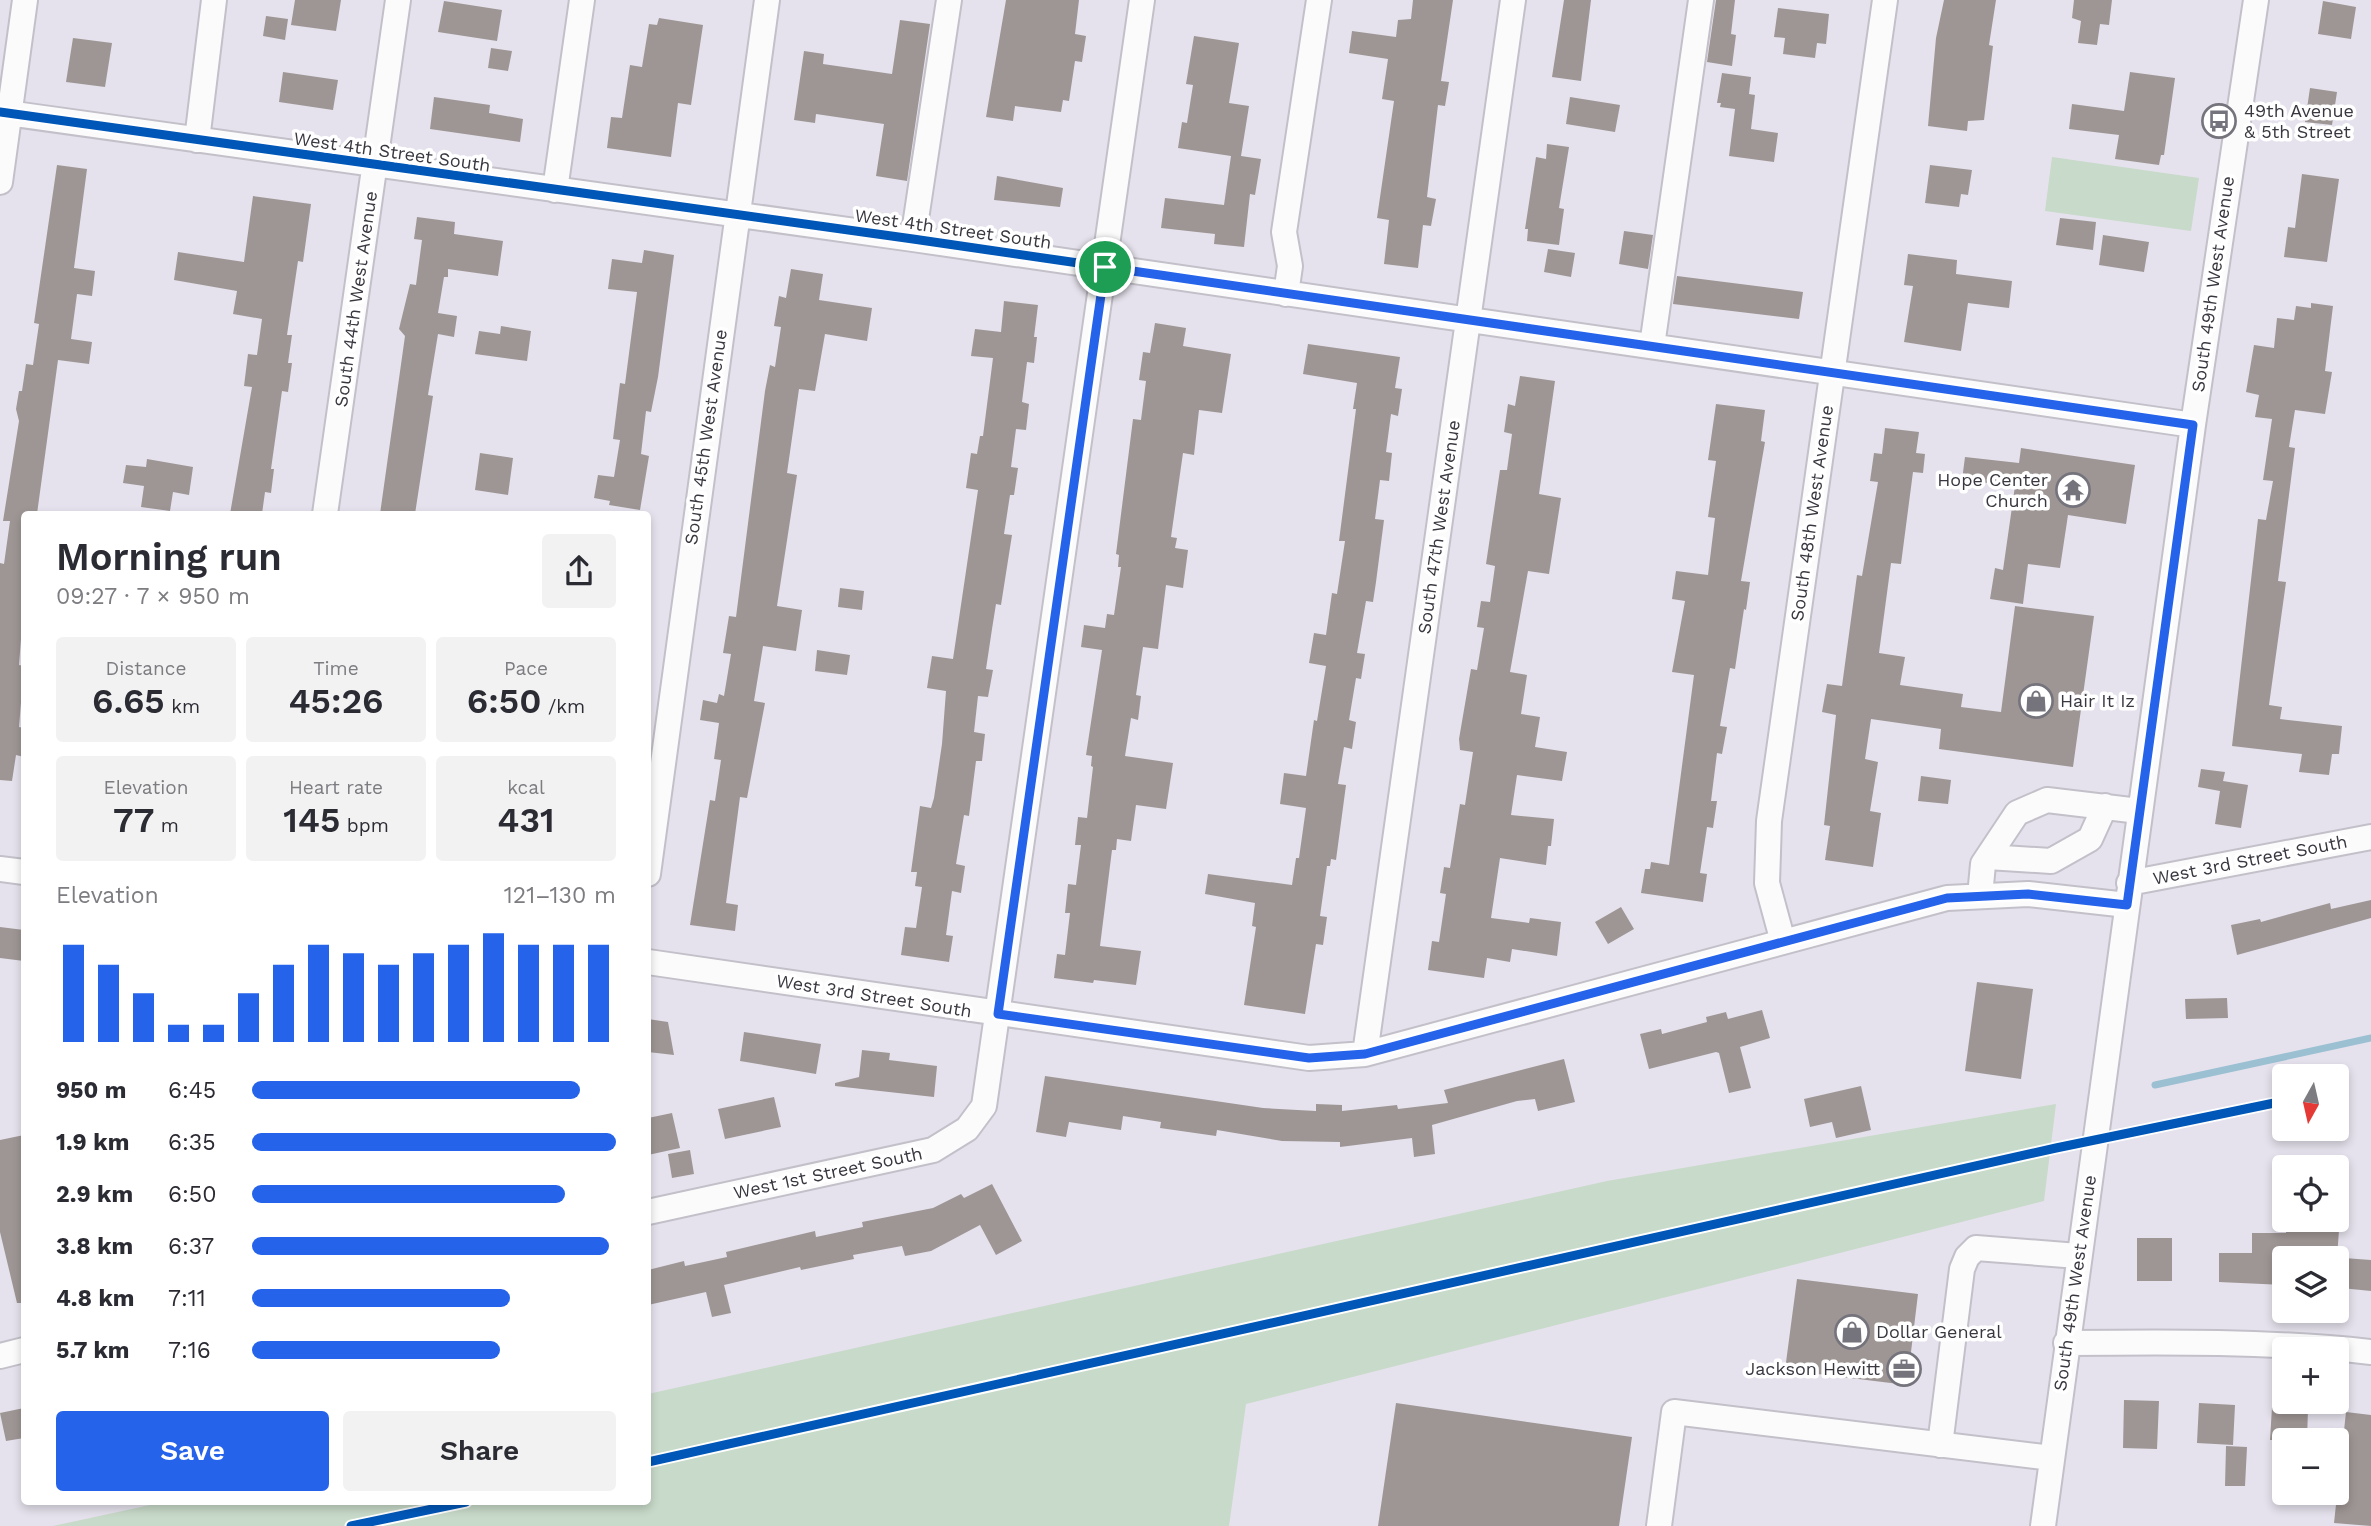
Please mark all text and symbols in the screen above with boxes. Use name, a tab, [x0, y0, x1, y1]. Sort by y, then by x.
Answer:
place label: 49th Avenue & 5th Street	[2244, 100, 2354, 142]
bus stop icon: 49th Avenue & 5th Street	[2200, 102, 2238, 140]
street label: West 4th Street South	[292, 127, 492, 176]
street label: South 49th West Avenue	[2187, 175, 2238, 393]
street label: South 44th West Avenue	[330, 190, 381, 408]
street label: West 4th Street South	[853, 204, 1053, 253]
pin	[1075, 237, 1135, 297]
icon: arrive	[1086, 248, 1124, 286]
street label: South 45th West Avenue	[680, 328, 731, 546]
street label: South 48th West Avenue	[1786, 404, 1837, 622]
street label: South 47th West Avenue	[1413, 418, 1464, 635]
place label: Hope Center Church	[1937, 469, 2048, 511]
temple icon: Hope Center Church	[2054, 471, 2092, 509]
button: share	[542, 534, 616, 608]
text: Morning run	[56, 535, 282, 579]
text: 09:27 · 7 × 950 m	[56, 583, 250, 610]
text: Distance	[106, 657, 186, 680]
text: Time	[313, 657, 359, 680]
text: Pace	[504, 657, 548, 680]
text: 6.65	[92, 680, 165, 722]
text: 45:26	[288, 680, 384, 722]
text: 6:50	[467, 680, 541, 722]
shop icon: Hair It Iz	[2017, 682, 2055, 720]
place label: Hair It Iz	[2060, 690, 2135, 711]
text: km	[165, 695, 200, 718]
text: /km	[541, 695, 585, 718]
text: Elevation	[104, 776, 188, 799]
text: Heart rate	[289, 776, 383, 799]
text: kcal	[507, 776, 545, 799]
text: 77	[113, 799, 154, 841]
text: 145	[283, 799, 340, 841]
text: 431	[497, 799, 555, 841]
text: m	[154, 814, 179, 837]
text: bpm	[340, 814, 389, 837]
street label: West 3rd Street South	[2151, 830, 2349, 889]
text: Elevation	[56, 882, 159, 909]
text: 121–130 m	[504, 882, 616, 909]
street label: West 3rd Street South	[775, 970, 973, 1021]
north arrow	[2272, 1064, 2348, 1141]
map controls	[2272, 1064, 2349, 1505]
text: 950 m	[56, 1077, 126, 1104]
text: 6:45	[168, 1077, 216, 1104]
text: 1.9 km	[56, 1129, 129, 1156]
text: 6:35	[168, 1129, 216, 1156]
street label: West 1st Street South	[732, 1142, 924, 1203]
button: locate	[2272, 1155, 2349, 1232]
street label: South 49th West Avenue	[2049, 1174, 2100, 1392]
text: 2.9 km	[56, 1181, 133, 1208]
text: 6:50	[168, 1181, 216, 1208]
text: 3.8 km	[56, 1233, 133, 1260]
text: 6:37	[168, 1233, 214, 1260]
button: layers	[2272, 1246, 2349, 1323]
text: 4.8 km	[56, 1285, 134, 1312]
text: 7:11	[168, 1285, 206, 1312]
shop icon: Dollar General	[1833, 1313, 1871, 1351]
place label: Dollar General	[1876, 1321, 2002, 1342]
text: 5.7 km	[56, 1337, 129, 1364]
text: 7:16	[168, 1337, 211, 1364]
button: +	[2272, 1337, 2349, 1414]
office icon: Jackson Hewitt	[1885, 1350, 1923, 1388]
place label: Jackson Hewitt	[1745, 1358, 1880, 1379]
button: Save	[56, 1411, 329, 1491]
button: Share	[343, 1411, 616, 1491]
button: −	[2272, 1428, 2349, 1505]

